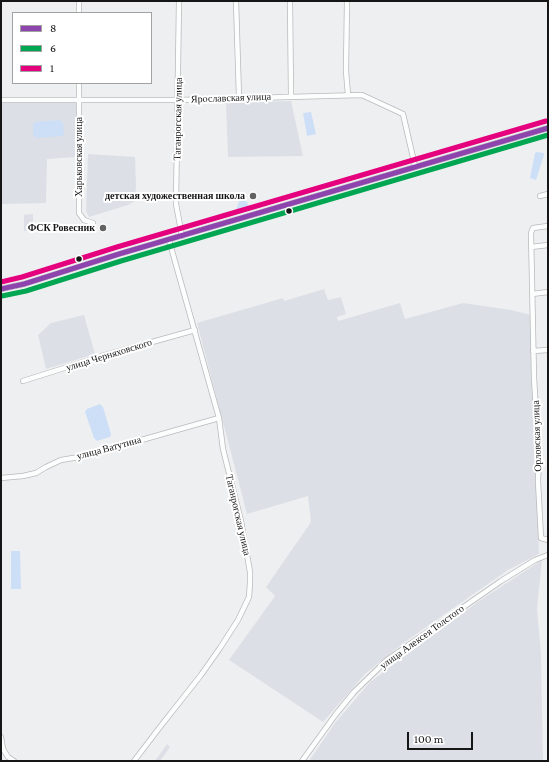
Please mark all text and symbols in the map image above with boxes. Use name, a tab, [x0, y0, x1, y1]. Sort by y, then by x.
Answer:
legend	[12, 12, 152, 84]
text: 8	[50, 21, 56, 35]
text: 6	[50, 41, 56, 55]
text: 1	[50, 61, 54, 75]
street label: Таганрогская улица	[171, 77, 185, 161]
street label: Ярославская улица	[191, 91, 271, 105]
street label: Харьковская улица	[73, 117, 85, 197]
place label: детская художественная школа	[105, 190, 245, 202]
marker: детская художественная школа	[248, 191, 258, 201]
unlabelled marker	[284, 206, 294, 216]
place label: ФСК Ровесник	[28, 222, 95, 234]
marker: ФСК Ровесник	[98, 223, 108, 233]
unlabelled marker	[74, 254, 84, 264]
street label: улица Черняховского	[65, 336, 153, 374]
street label: Орловская улица	[530, 400, 544, 472]
street label: улица Ватутина	[75, 434, 143, 462]
street label: Таганрогская улица	[223, 473, 253, 557]
street label: улица Алексея Толстого	[378, 602, 466, 672]
scale bar	[409, 724, 475, 750]
text: 100 m	[414, 732, 443, 746]

